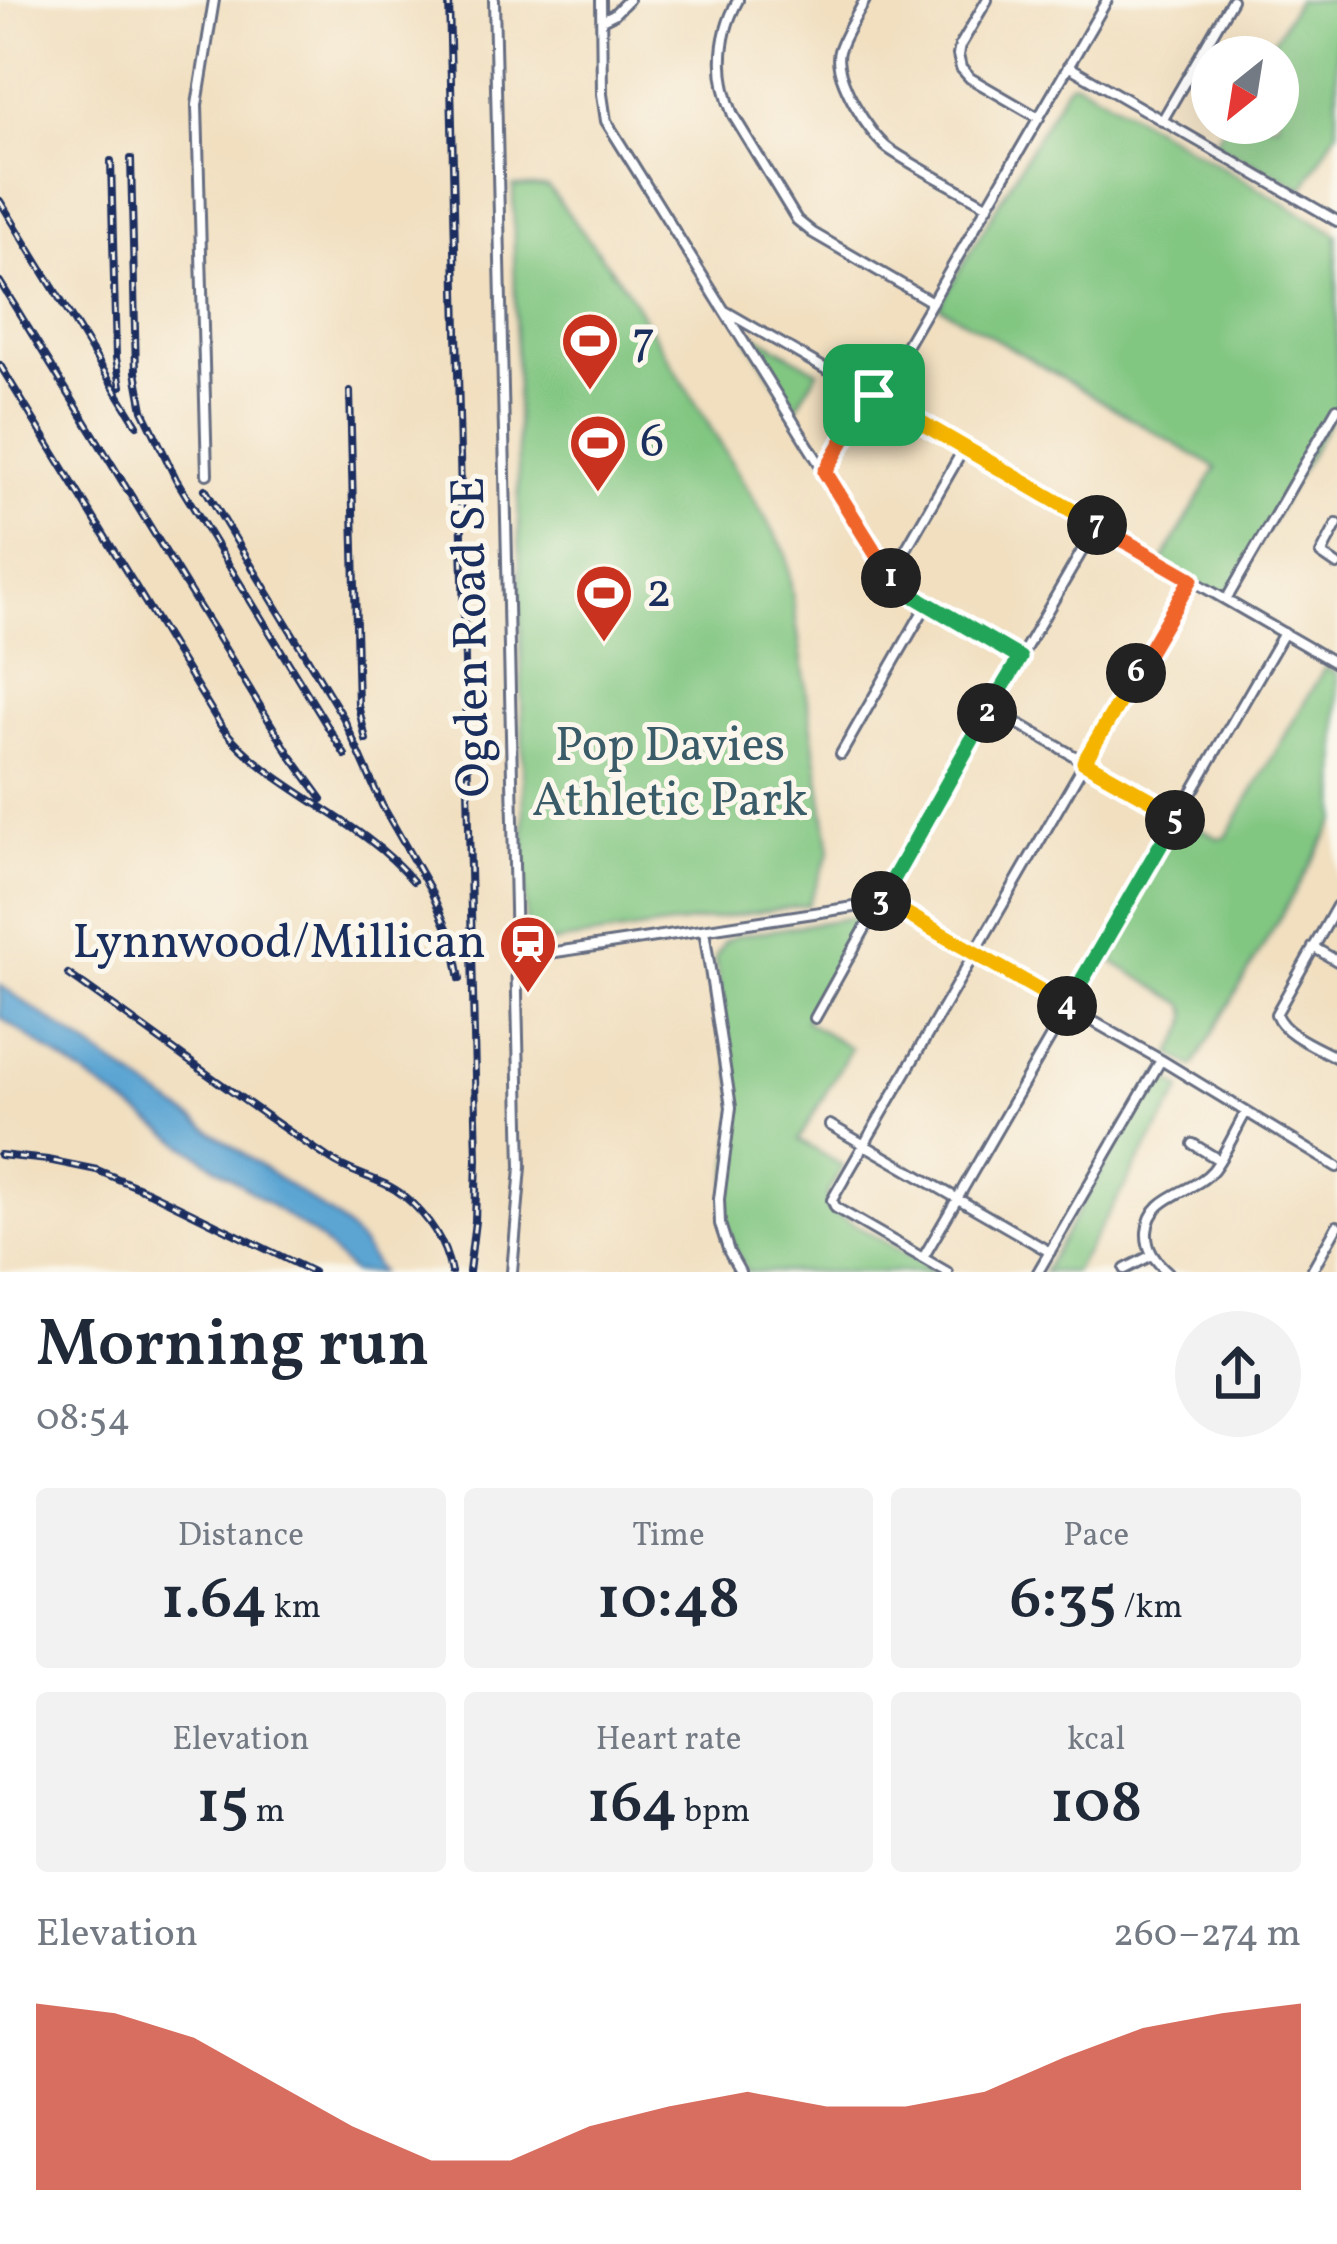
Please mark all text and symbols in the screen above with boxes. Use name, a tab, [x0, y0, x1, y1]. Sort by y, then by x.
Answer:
north arrow	[1191, 36, 1299, 144]
map controls	[1191, 36, 1299, 144]
place label: 7	[632, 308, 655, 375]
sports icon: 7	[559, 310, 621, 392]
pin	[823, 344, 925, 446]
icon: arrive	[841, 362, 907, 428]
place label: 6	[640, 410, 664, 477]
sports icon: 6	[567, 412, 629, 494]
street label: Ogden Road SE	[437, 476, 509, 798]
pin: 7	[1067, 495, 1127, 555]
text: 7	[1089, 502, 1105, 548]
pin: 1	[861, 548, 921, 608]
text: 1	[884, 555, 898, 601]
place label: 2	[646, 560, 672, 627]
sports icon: 2	[573, 562, 635, 644]
pin: 6	[1106, 643, 1166, 703]
text: 6	[1127, 650, 1145, 696]
pin: 2	[957, 683, 1017, 743]
text: 2	[978, 690, 996, 736]
park label: Pop Davies Athletic Park	[532, 714, 808, 836]
pin: 5	[1145, 790, 1205, 850]
text: 5	[1167, 797, 1183, 843]
pin: 3	[851, 871, 911, 931]
text: 3	[873, 878, 889, 924]
place label: Lynnwood/Millican	[72, 911, 486, 978]
station icon: Lynnwood/Millican	[497, 913, 559, 995]
pin: 4	[1037, 976, 1097, 1036]
text: 4	[1057, 983, 1077, 1029]
text: Morning run	[36, 1301, 429, 1393]
button: share	[1175, 1311, 1301, 1437]
text: 08:54	[36, 1392, 131, 1446]
text: Distance	[178, 1514, 304, 1560]
text: Time	[632, 1514, 705, 1560]
text: Pace	[1063, 1514, 1129, 1560]
text: 1.64	[161, 1560, 267, 1643]
text: 10:48	[597, 1560, 740, 1643]
text: 6:35	[1010, 1560, 1117, 1643]
text: km	[267, 1586, 321, 1632]
text: /km	[1117, 1586, 1183, 1632]
text: Elevation	[172, 1718, 309, 1764]
text: Heart rate	[596, 1718, 741, 1764]
text: kcal	[1067, 1718, 1125, 1764]
text: 15	[197, 1764, 249, 1847]
text: 164	[587, 1764, 677, 1847]
text: 108	[1050, 1764, 1142, 1847]
text: m	[249, 1790, 285, 1836]
text: bpm	[677, 1790, 750, 1836]
text: Elevation	[36, 1908, 198, 1962]
text: 260–274 m	[1113, 1908, 1301, 1962]

